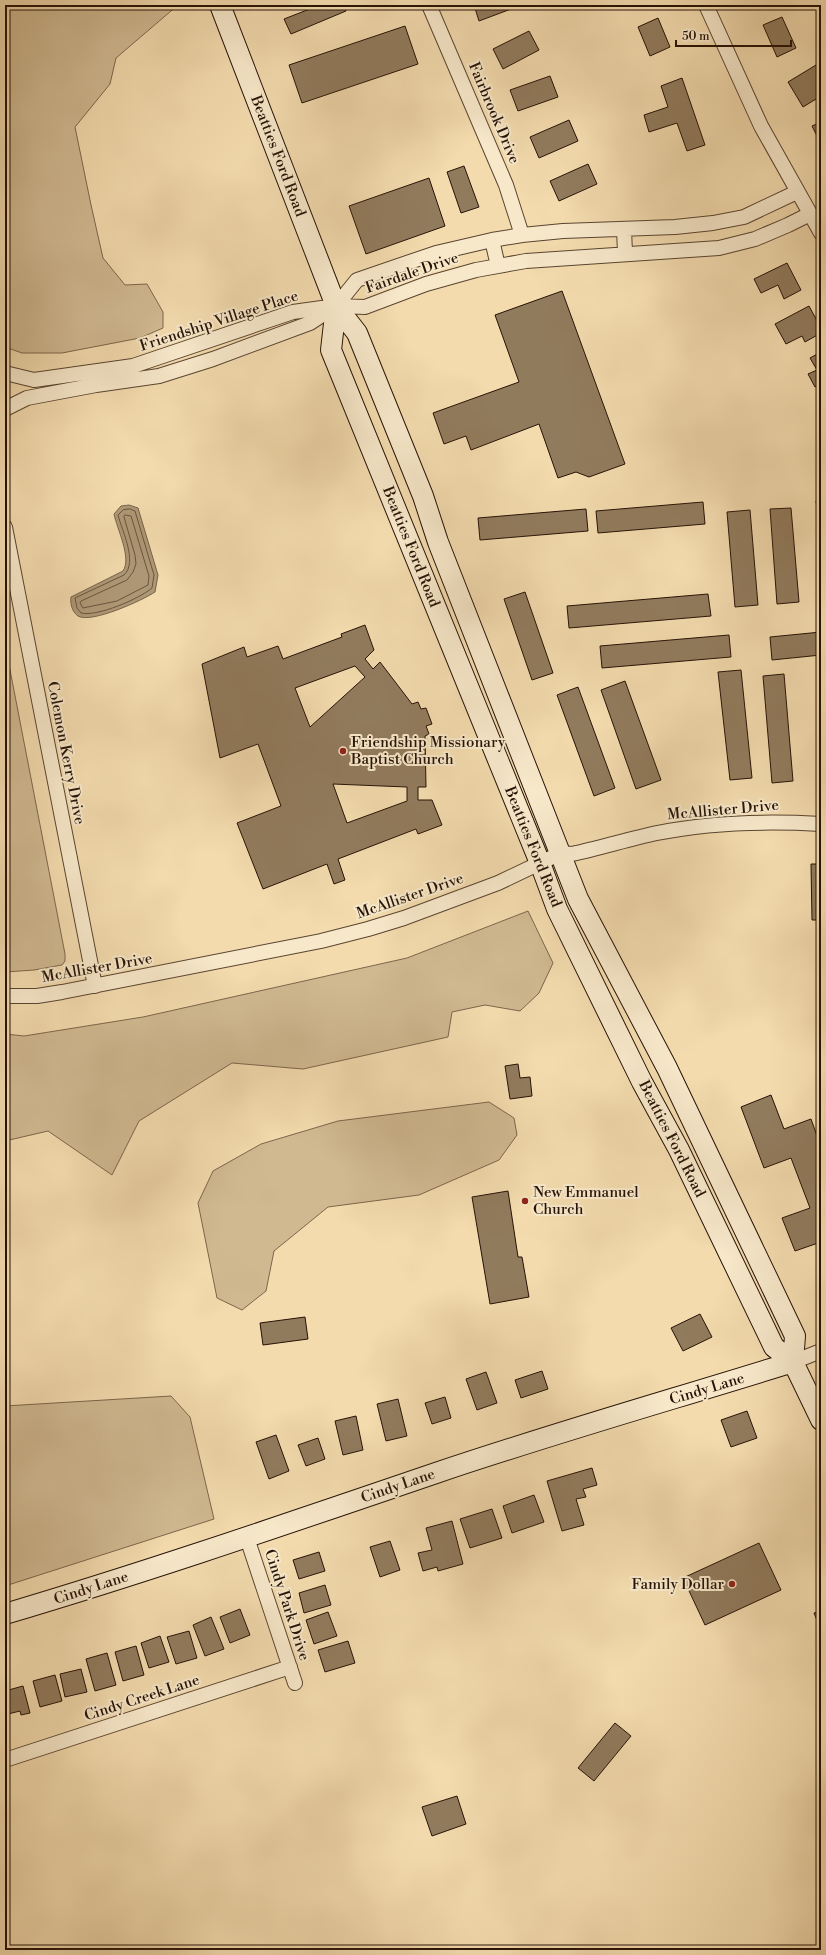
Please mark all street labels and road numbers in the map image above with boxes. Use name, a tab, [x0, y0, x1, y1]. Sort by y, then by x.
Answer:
street label: Fairbrook Drive	[464, 59, 524, 167]
street label: Beatties Ford Road	[246, 92, 310, 220]
street label: Fairdale Drive	[363, 248, 461, 298]
street label: Friendship Village Place	[137, 286, 301, 356]
street label: Beatties Ford Road	[378, 483, 444, 611]
street label: Colemon Kerry Drive	[43, 680, 89, 826]
street label: Beatties Ford Road	[500, 783, 566, 911]
street label: McAllister Drive	[666, 796, 780, 824]
street label: McAllister Drive	[354, 869, 466, 923]
street label: McAllister Drive	[40, 949, 154, 987]
street label: Beatties Ford Road	[634, 1077, 710, 1201]
street label: Cindy Lane	[667, 1369, 747, 1409]
street label: Cindy Lane	[358, 1464, 438, 1508]
street label: Cindy Park Drive	[260, 1547, 314, 1663]
street label: Cindy Lane	[51, 1567, 131, 1609]
street label: Cindy Creek Lane	[82, 1670, 202, 1726]

